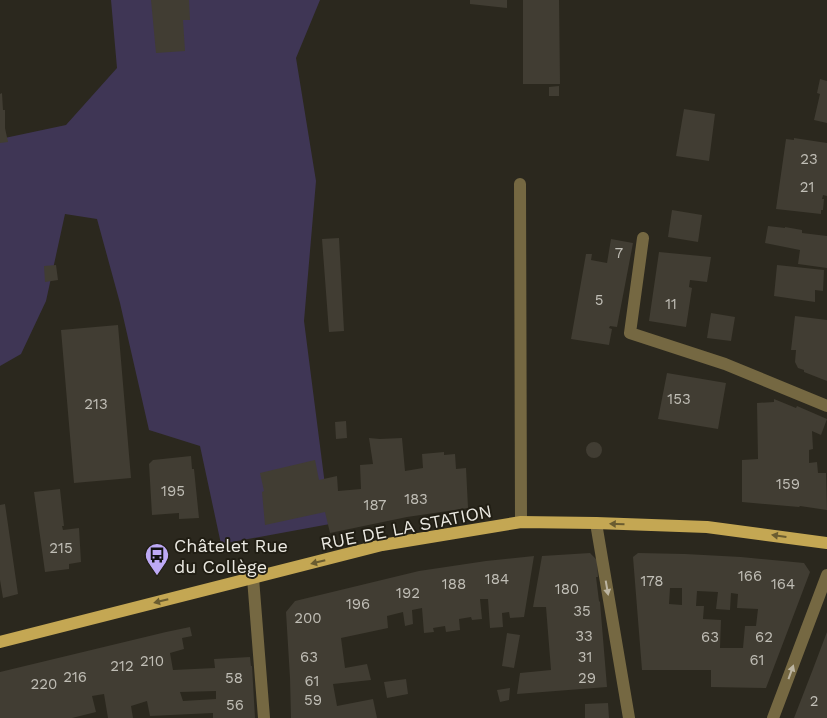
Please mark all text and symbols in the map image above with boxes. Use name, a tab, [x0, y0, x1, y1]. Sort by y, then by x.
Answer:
house number: 23	[800, 150, 818, 168]
house number: 21	[800, 178, 814, 196]
house number: 7	[615, 244, 623, 262]
house number: 5	[595, 291, 603, 309]
house number: 11	[665, 295, 677, 313]
house number: 153	[667, 390, 691, 408]
house number: 213	[84, 395, 108, 413]
house number: 159	[776, 475, 800, 493]
house number: 195	[161, 482, 185, 500]
house number: 183	[404, 490, 428, 508]
house number: 187	[364, 496, 386, 514]
street label: RUE DE LA STATION	[318, 500, 494, 554]
one-way arrow	[609, 519, 625, 527]
one-way arrow	[770, 532, 786, 540]
place label: Châtelet Rue du Collège	[174, 535, 288, 577]
house number: 215	[49, 539, 73, 557]
bus stop icon: Châtelet Rue du Collège	[144, 542, 170, 576]
one-way arrow	[311, 558, 326, 566]
house number: 166	[738, 567, 762, 585]
house number: 184	[485, 570, 509, 588]
house number: 178	[640, 572, 664, 590]
house number: 188	[442, 575, 466, 593]
house number: 164	[771, 575, 795, 593]
house number: 180	[555, 580, 579, 598]
one-way arrow	[604, 581, 612, 597]
house number: 192	[396, 584, 420, 602]
house number: 196	[346, 595, 370, 613]
one-way arrow	[153, 597, 168, 605]
house number: 35	[573, 602, 591, 620]
house number: 200	[294, 609, 322, 627]
house number: 33	[575, 627, 593, 645]
house number: 63	[701, 628, 719, 646]
house number: 62	[755, 628, 773, 646]
house number: 63	[300, 648, 318, 666]
house number: 31	[578, 648, 592, 666]
house number: 61	[750, 651, 764, 669]
house number: 210	[140, 652, 164, 670]
house number: 212	[110, 657, 134, 675]
one-way arrow	[787, 665, 795, 680]
house number: 216	[63, 668, 87, 686]
house number: 58	[225, 669, 243, 687]
house number: 29	[578, 669, 596, 687]
house number: 61	[305, 672, 319, 690]
house number: 220	[31, 675, 57, 693]
house number: 59	[304, 691, 322, 709]
house number: 2	[810, 692, 818, 710]
house number: 56	[226, 696, 244, 714]

